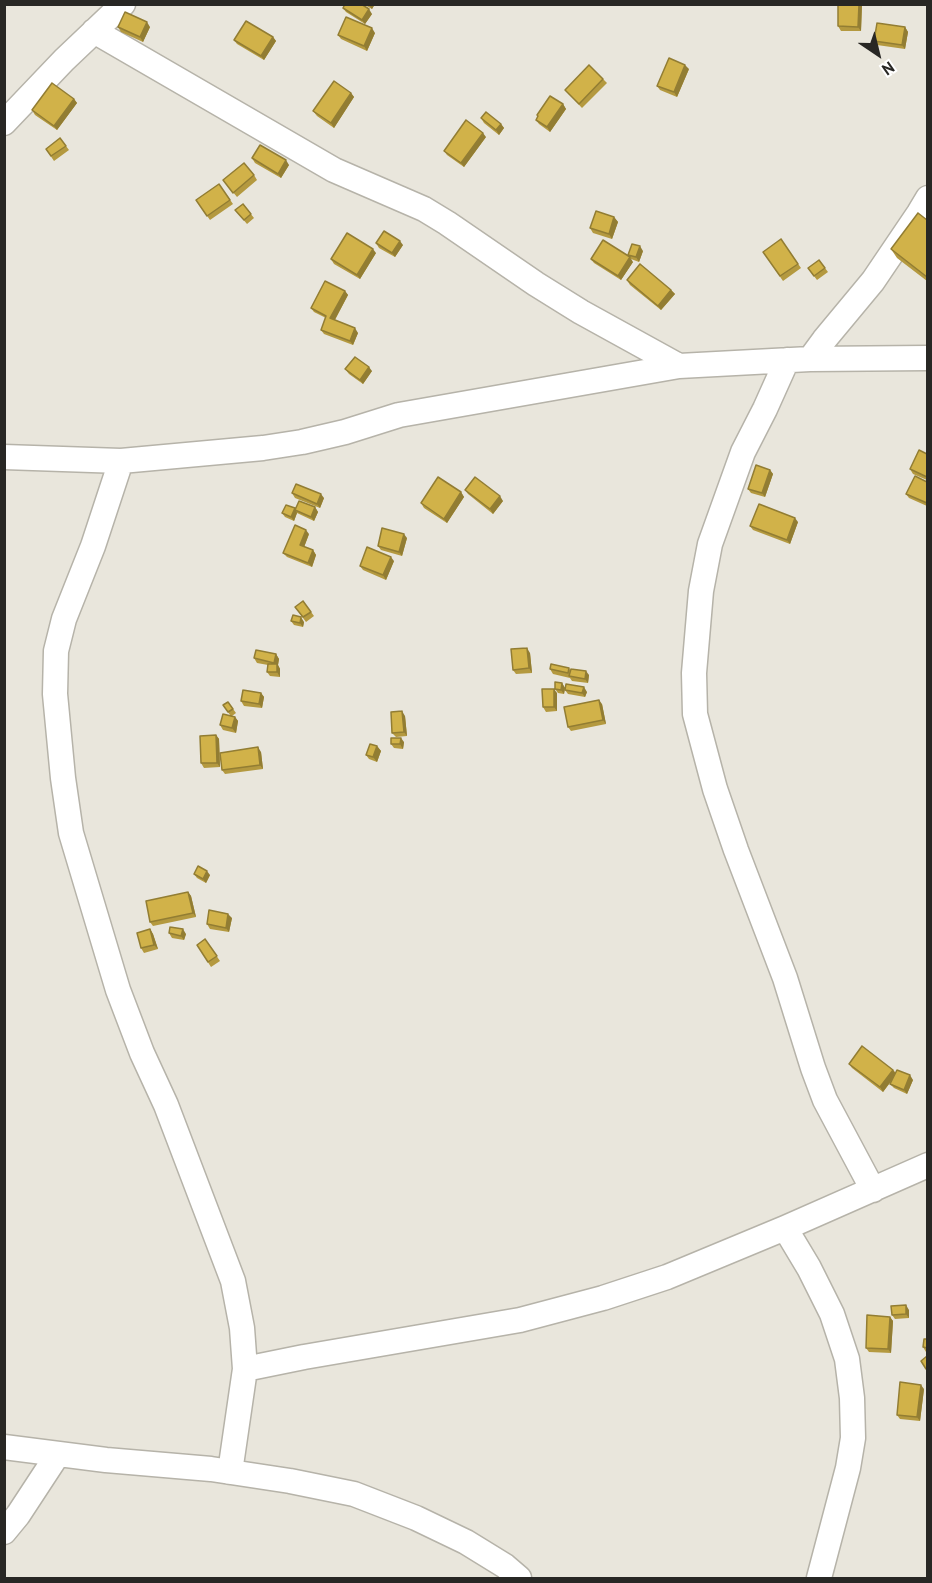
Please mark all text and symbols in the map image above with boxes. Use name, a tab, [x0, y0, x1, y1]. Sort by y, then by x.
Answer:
north arrow	[848, 24, 908, 84]
text: N	[878, 58, 898, 80]

